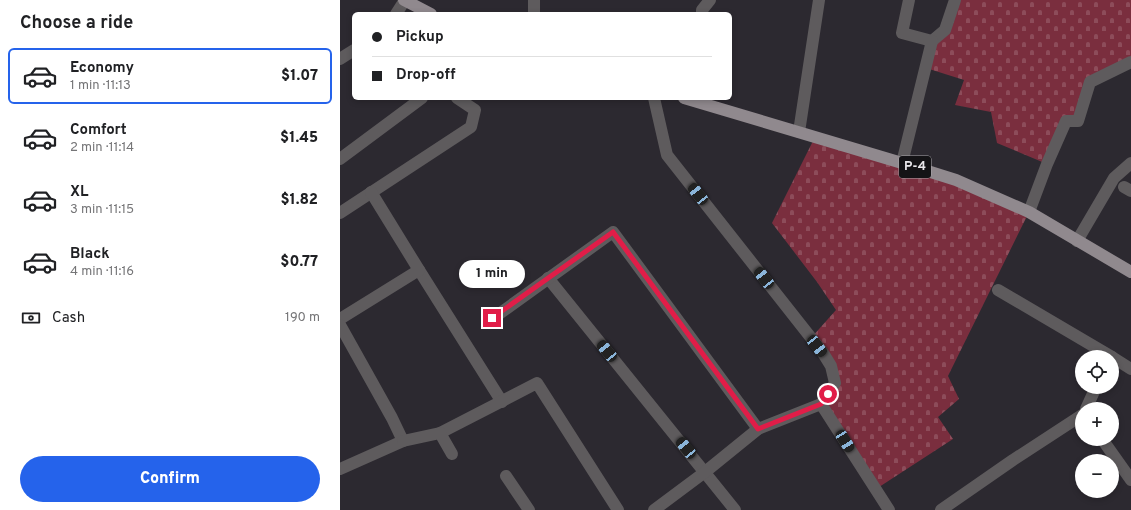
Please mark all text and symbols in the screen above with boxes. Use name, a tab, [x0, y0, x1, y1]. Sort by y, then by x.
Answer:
text: Choose a ride	[20, 12, 133, 35]
text: Pickup	[396, 28, 444, 47]
icon: car	[22, 58, 58, 94]
text: Economy	[70, 59, 134, 78]
text: Drop-off	[396, 66, 456, 85]
text: $1.07	[281, 67, 318, 86]
text: 1 min · 11:13	[70, 78, 131, 94]
icon: car	[22, 120, 58, 156]
text: Comfort	[70, 121, 127, 140]
text: $1.45	[280, 129, 318, 148]
text: 2 min · 11:14	[70, 140, 134, 156]
road number: P-4	[899, 156, 931, 178]
car	[686, 181, 710, 207]
icon: car	[22, 182, 58, 218]
text: XL	[70, 183, 88, 202]
text: $1.82	[280, 191, 318, 210]
text: 3 min · 11:15	[70, 202, 134, 218]
icon: car	[22, 244, 58, 280]
text: Black	[70, 245, 110, 264]
text: $0.77	[280, 253, 318, 272]
callout: 1 min	[459, 260, 525, 288]
text: 4 min · 11:16	[70, 264, 134, 280]
car	[752, 265, 776, 291]
text: 1 min	[476, 266, 508, 282]
icon: cash	[20, 307, 42, 329]
text: Cash	[52, 309, 85, 328]
route end	[483, 309, 501, 327]
text: 190 m	[285, 310, 320, 326]
car	[805, 333, 829, 359]
car	[595, 338, 619, 364]
map controls	[1075, 350, 1119, 498]
button: locate	[1075, 350, 1119, 394]
route start	[819, 385, 837, 403]
button: +	[1075, 402, 1119, 446]
car	[834, 428, 856, 454]
car	[674, 435, 698, 461]
button: −	[1075, 454, 1119, 498]
button: Confirm	[20, 456, 320, 502]

